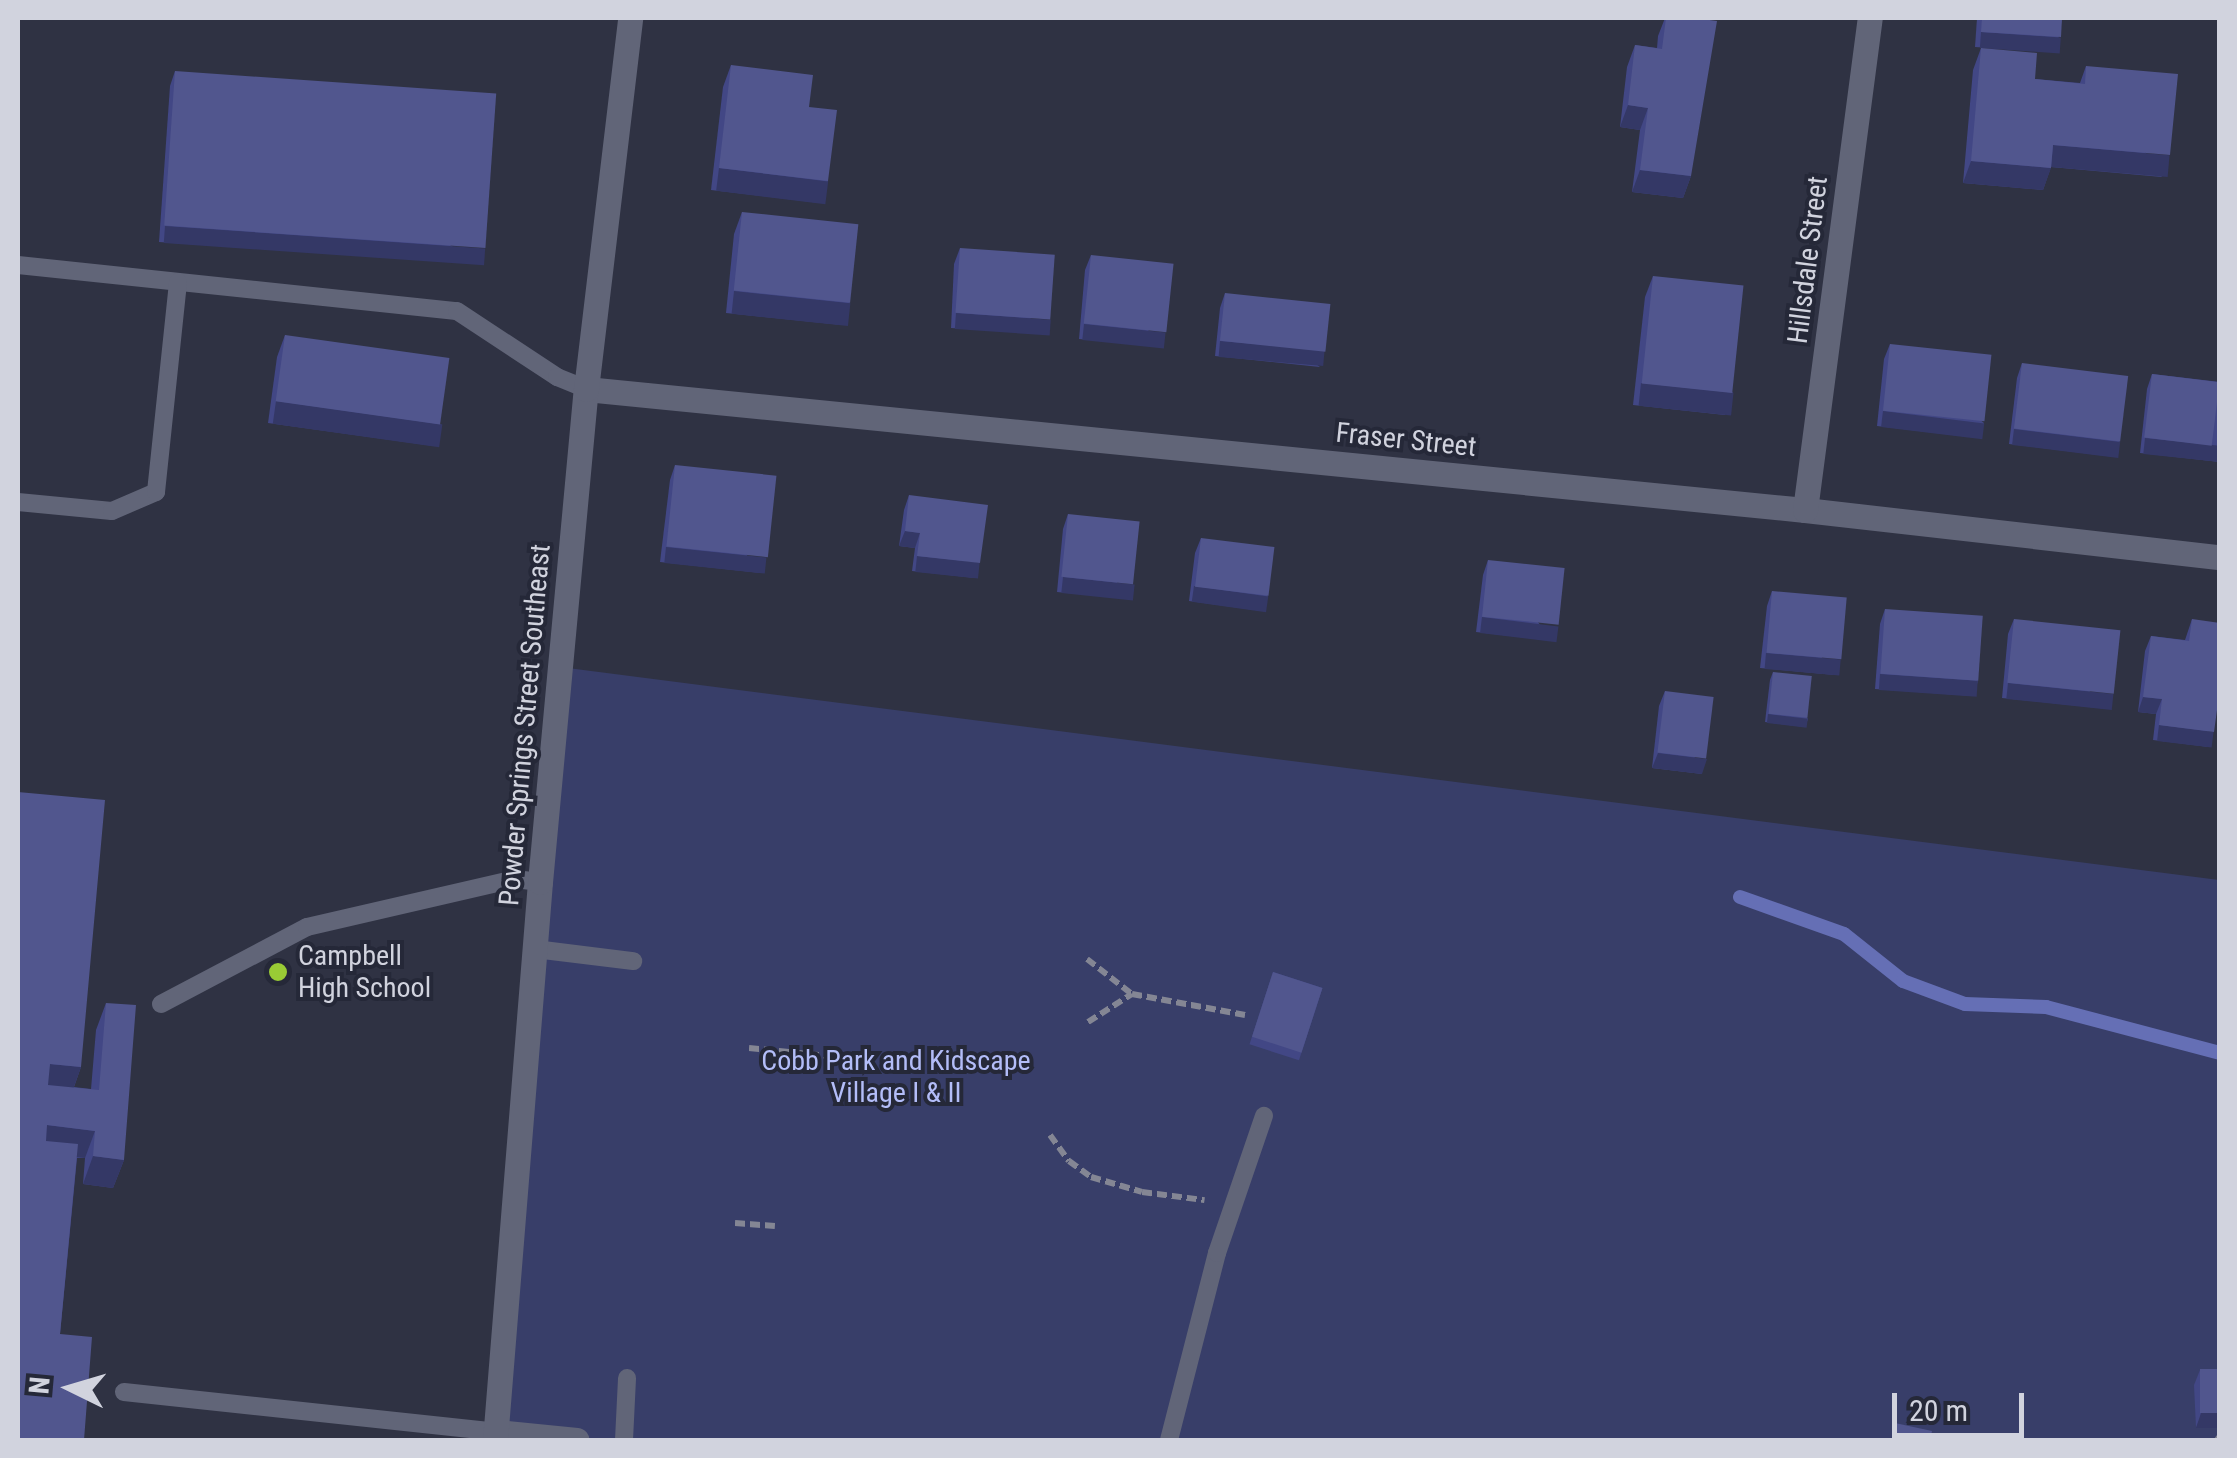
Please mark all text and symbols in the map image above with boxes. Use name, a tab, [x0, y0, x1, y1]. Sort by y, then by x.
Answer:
street label: Hillsdale Street	[1781, 174, 1835, 346]
street label: Fraser Street	[1334, 416, 1478, 464]
street label: Powder Springs Street Southeast	[492, 543, 558, 907]
place label: Campbell High School	[298, 939, 431, 1005]
marker: Campbell High School	[267, 961, 289, 983]
park label: Cobb Park and Kidscape Village I & II	[761, 1044, 1031, 1110]
north arrow	[20, 1338, 120, 1438]
scale bar	[1897, 1373, 2030, 1435]
text: N	[22, 1375, 57, 1395]
text: 20 m	[1909, 1393, 1968, 1428]

